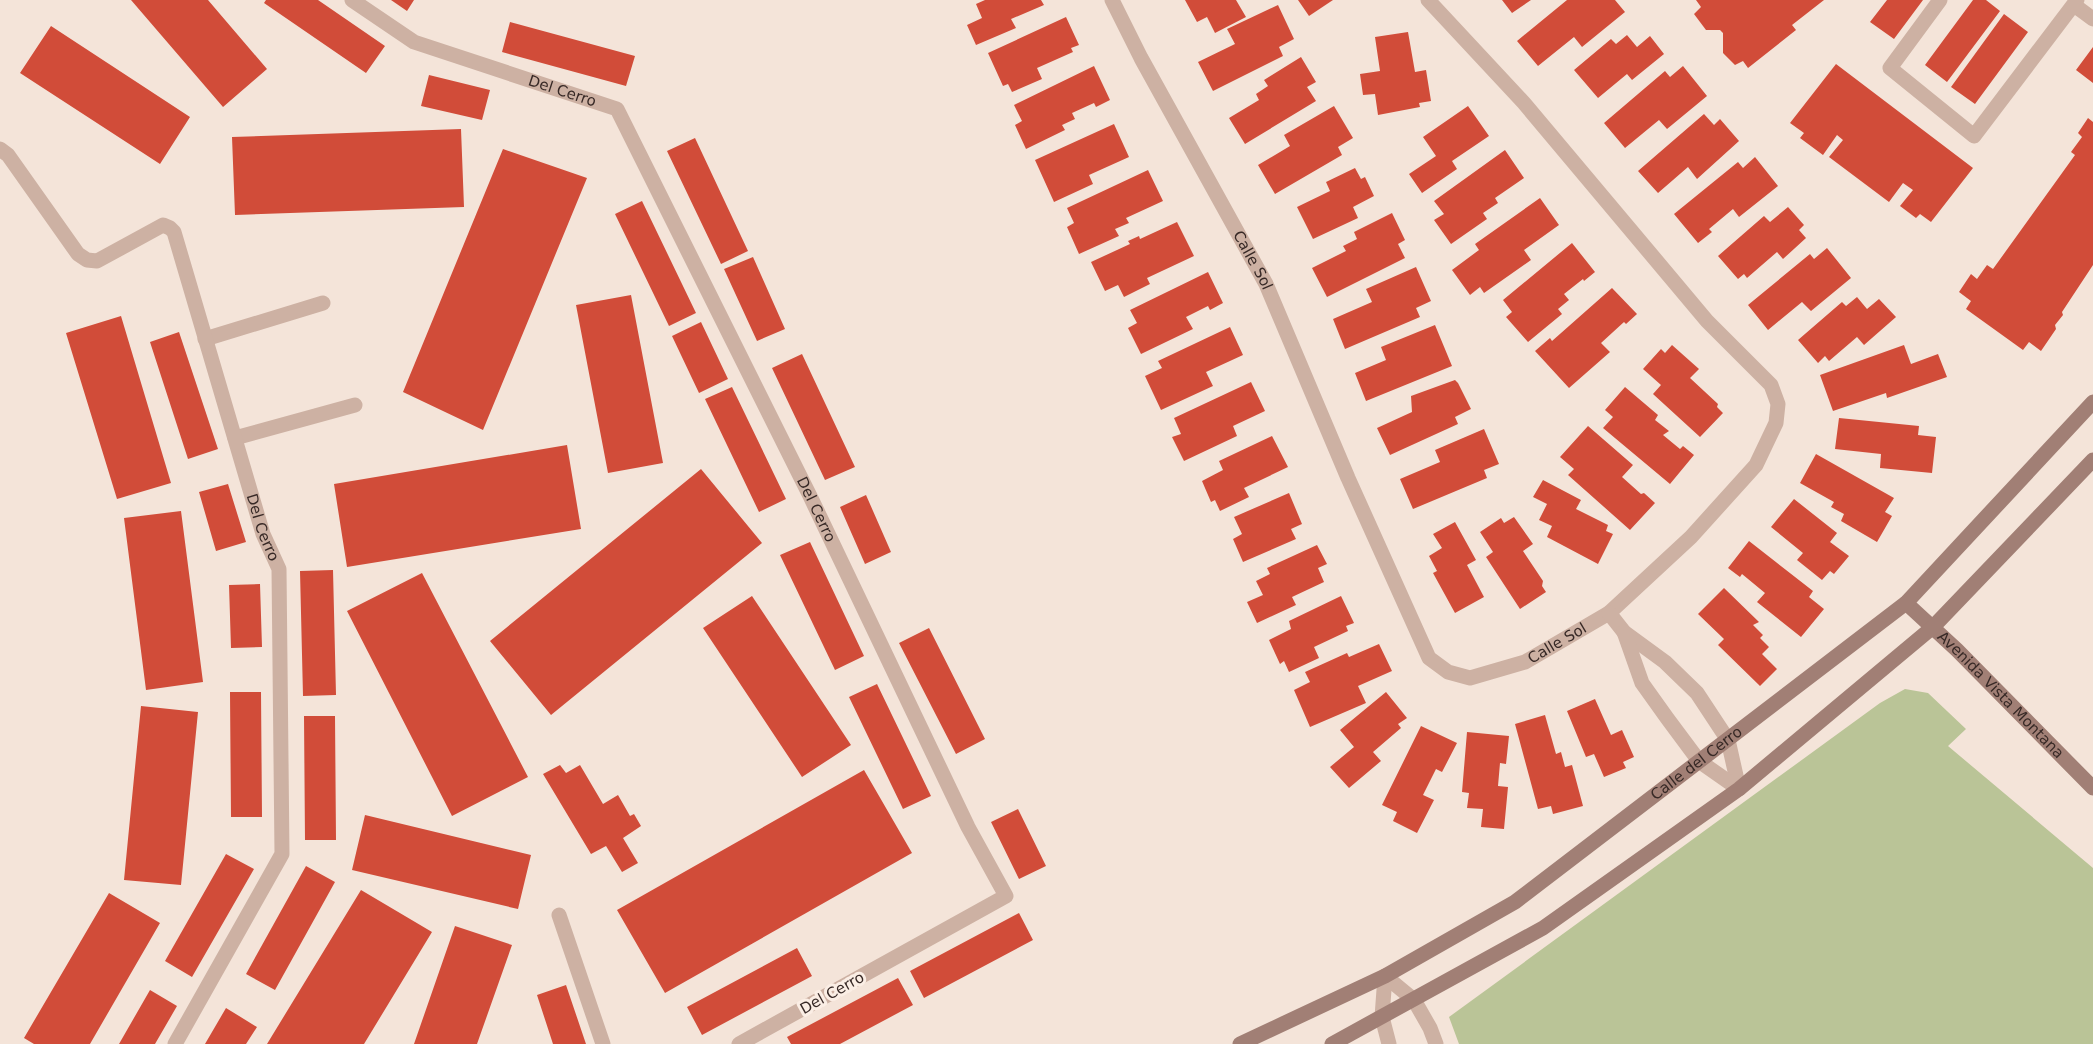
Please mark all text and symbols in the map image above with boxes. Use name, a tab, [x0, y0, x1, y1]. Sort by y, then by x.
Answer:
street label: Del Cerro	[526, 71, 598, 111]
street label: Calle Sol	[1229, 228, 1276, 292]
street label: Del Cerro	[793, 474, 840, 545]
street label: Del Cerro	[243, 492, 283, 564]
street label: Calle Sol	[1525, 619, 1590, 667]
street label: Avenida Vista Montana	[1934, 628, 2068, 762]
street label: Calle del Cerro	[1647, 723, 1746, 804]
street label: Del Cerro	[797, 968, 867, 1018]

